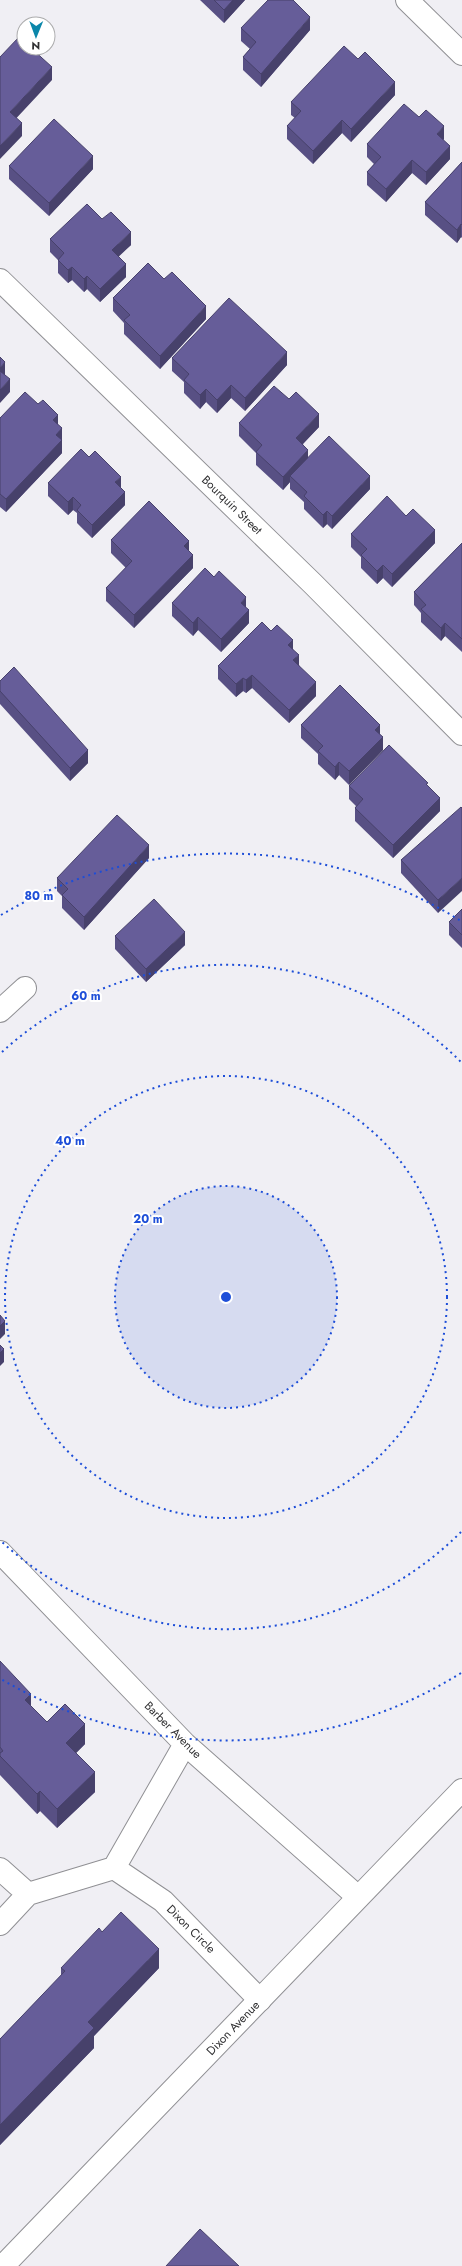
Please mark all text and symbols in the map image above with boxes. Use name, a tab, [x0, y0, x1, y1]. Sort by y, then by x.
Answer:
north arrow	[16, 16, 56, 56]
text: N	[31, 38, 40, 54]
street label: Bourquin Street	[198, 471, 266, 539]
text: 80 m	[25, 887, 54, 905]
text: 60 m	[71, 987, 101, 1005]
text: 40 m	[55, 1132, 85, 1150]
text: 20 m	[133, 1210, 163, 1228]
centre of rings	[219, 1290, 233, 1304]
street label: Barber Avenue	[140, 1697, 206, 1763]
street label: Dixon Circle	[163, 1901, 219, 1957]
street label: Dixon Avenue	[202, 1997, 264, 2059]

